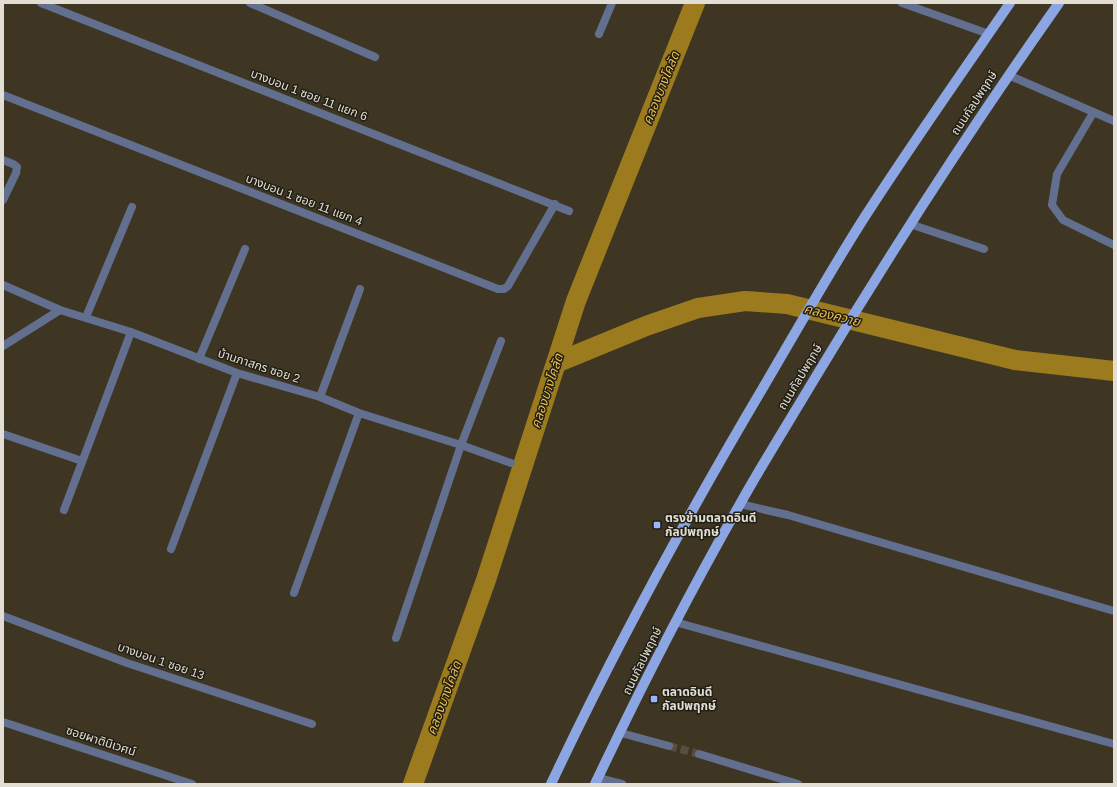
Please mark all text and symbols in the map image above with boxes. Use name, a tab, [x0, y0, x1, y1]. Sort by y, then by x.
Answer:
water label: คลองบางโคลัด	[640, 48, 683, 127]
street label: บางบอน 1 ซอย 11 แยก 6	[249, 66, 370, 124]
street label: ถนนกัลปพฤกษ์	[948, 68, 1000, 138]
street label: บางบอน 1 ซอย 11 แยก 4	[244, 171, 365, 229]
water label: คลองควาย	[802, 301, 863, 330]
street label: ถนนกัลปพฤกษ์	[775, 342, 825, 412]
street label: บ้านภาสกร ซอย 2	[216, 346, 302, 386]
water label: คลองบางโคลัด	[528, 351, 566, 430]
place label: ตรงข้ามตลาดอินดี กัลปพฤกษ์	[665, 511, 756, 539]
marker: ตรงข้ามตลาดอินดี กัลปพฤกษ์	[652, 520, 662, 530]
street label: ถนนกัลปพฤกษ์	[620, 625, 665, 697]
street label: บางบอน 1 ซอย 13	[116, 640, 206, 682]
water label: คลองบางโคลัด	[424, 658, 465, 737]
place label: ตลาดอินดี กัลปพฤกษ์	[662, 685, 716, 713]
marker: ตลาดอินดี กัลปพฤกษ์	[649, 694, 659, 704]
street label: ซอยผาตินิเวศน์	[64, 723, 138, 759]

